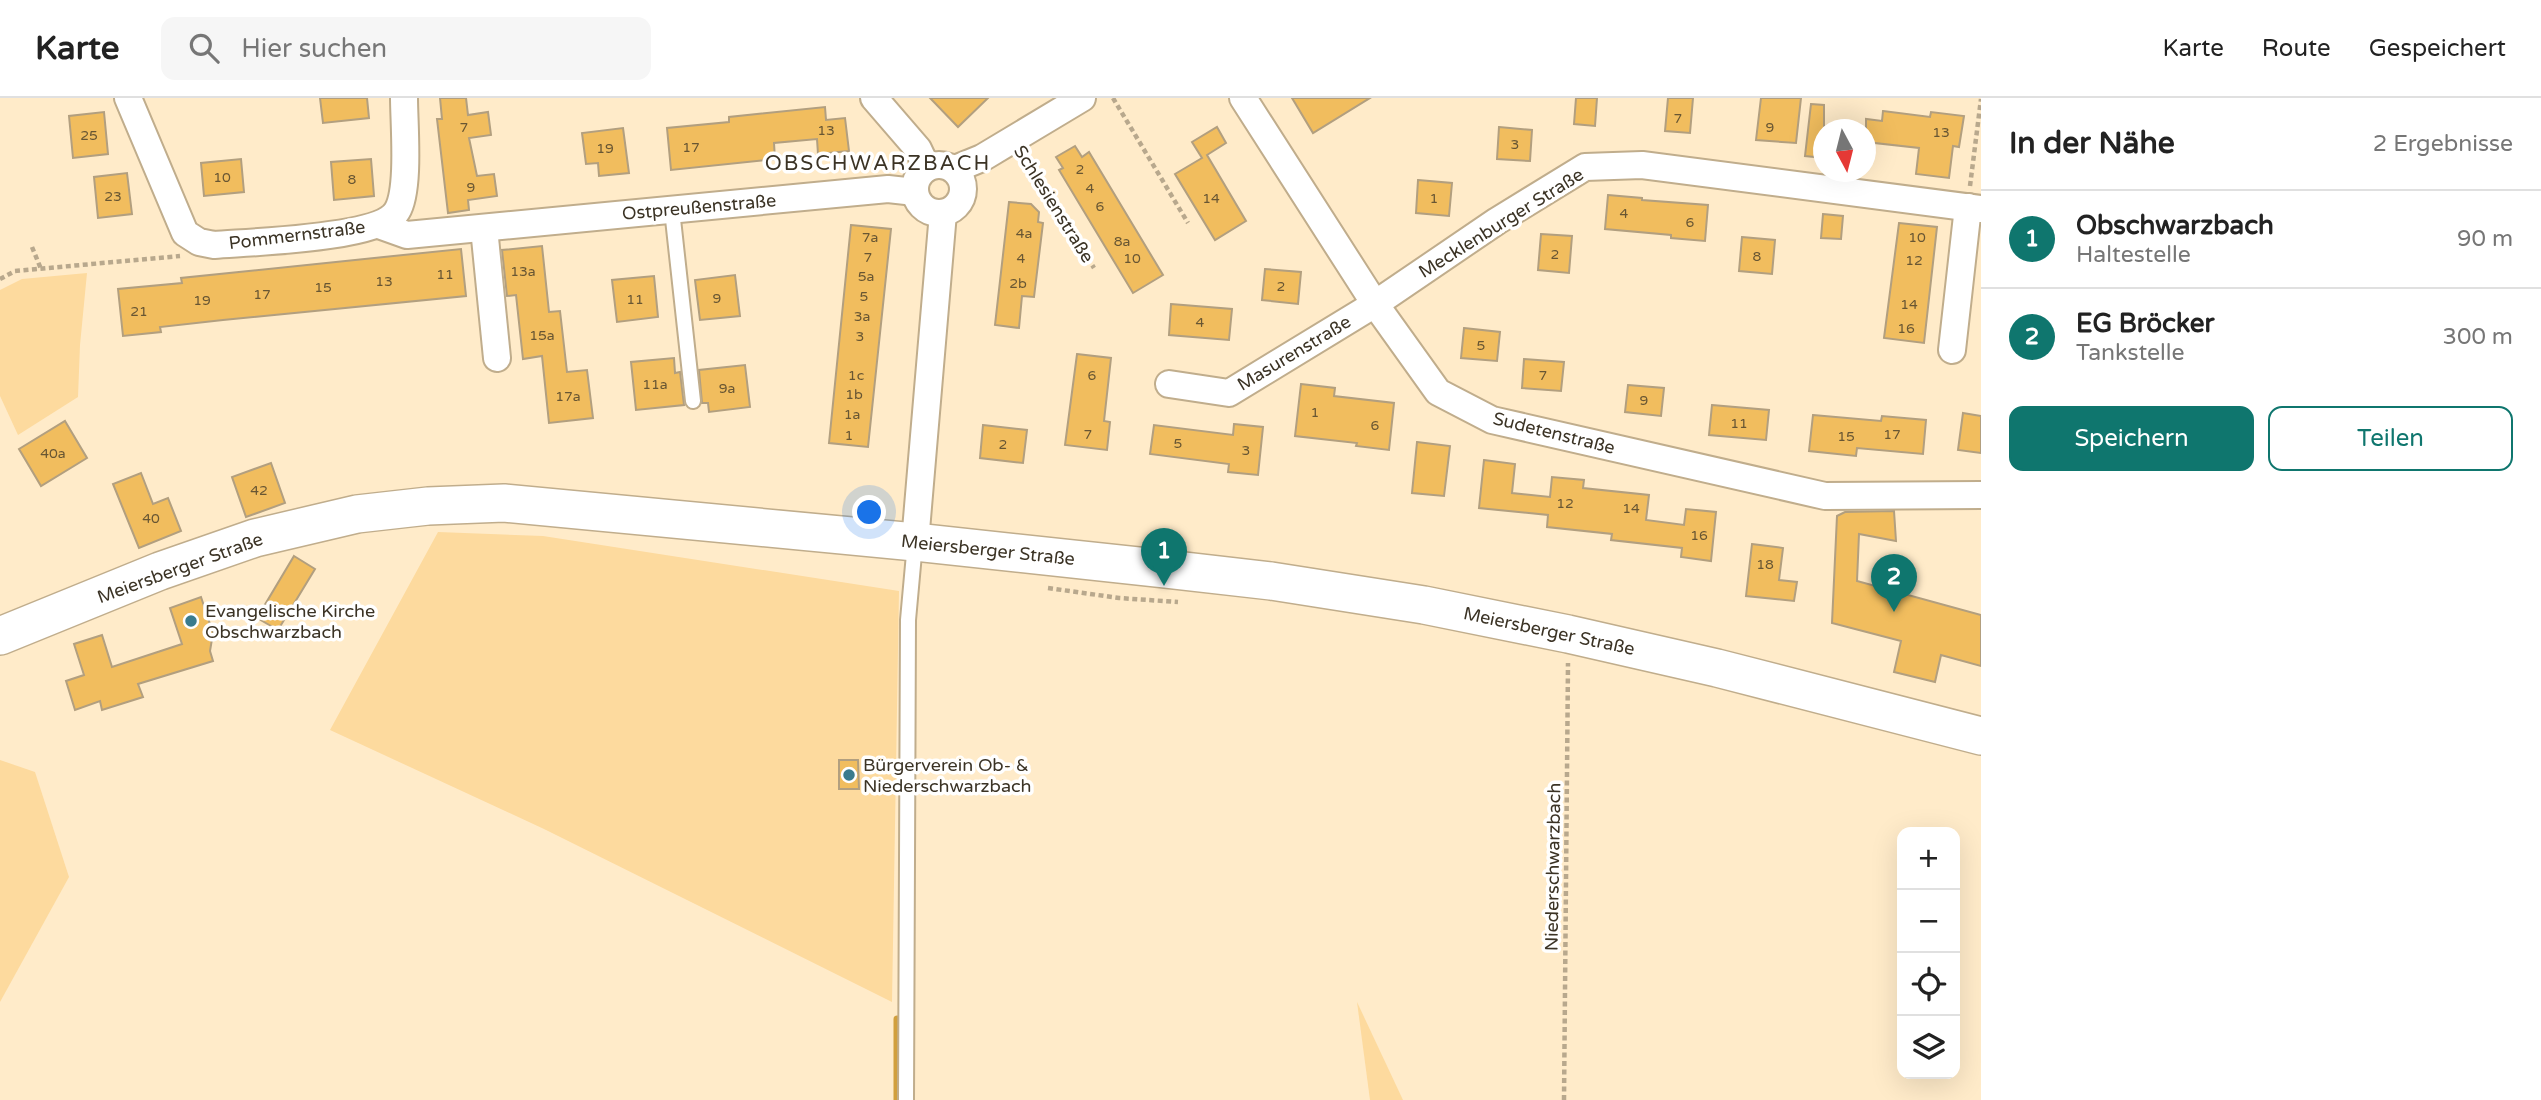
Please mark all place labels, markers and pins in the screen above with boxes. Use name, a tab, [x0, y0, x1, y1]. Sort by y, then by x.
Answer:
pin: 1	[1141, 528, 1187, 586]
pin: 2	[1871, 554, 1917, 612]
place label: Evangelische Kirche Obschwarzbach	[205, 600, 375, 643]
marker: Evangelische Kirche Obschwarzbach	[183, 613, 199, 629]
place label: Bürgerverein Ob- & Niederschwarzbach	[863, 754, 1032, 797]
marker: Bürgerverein Ob- & Niederschwarzbach	[841, 767, 857, 783]

